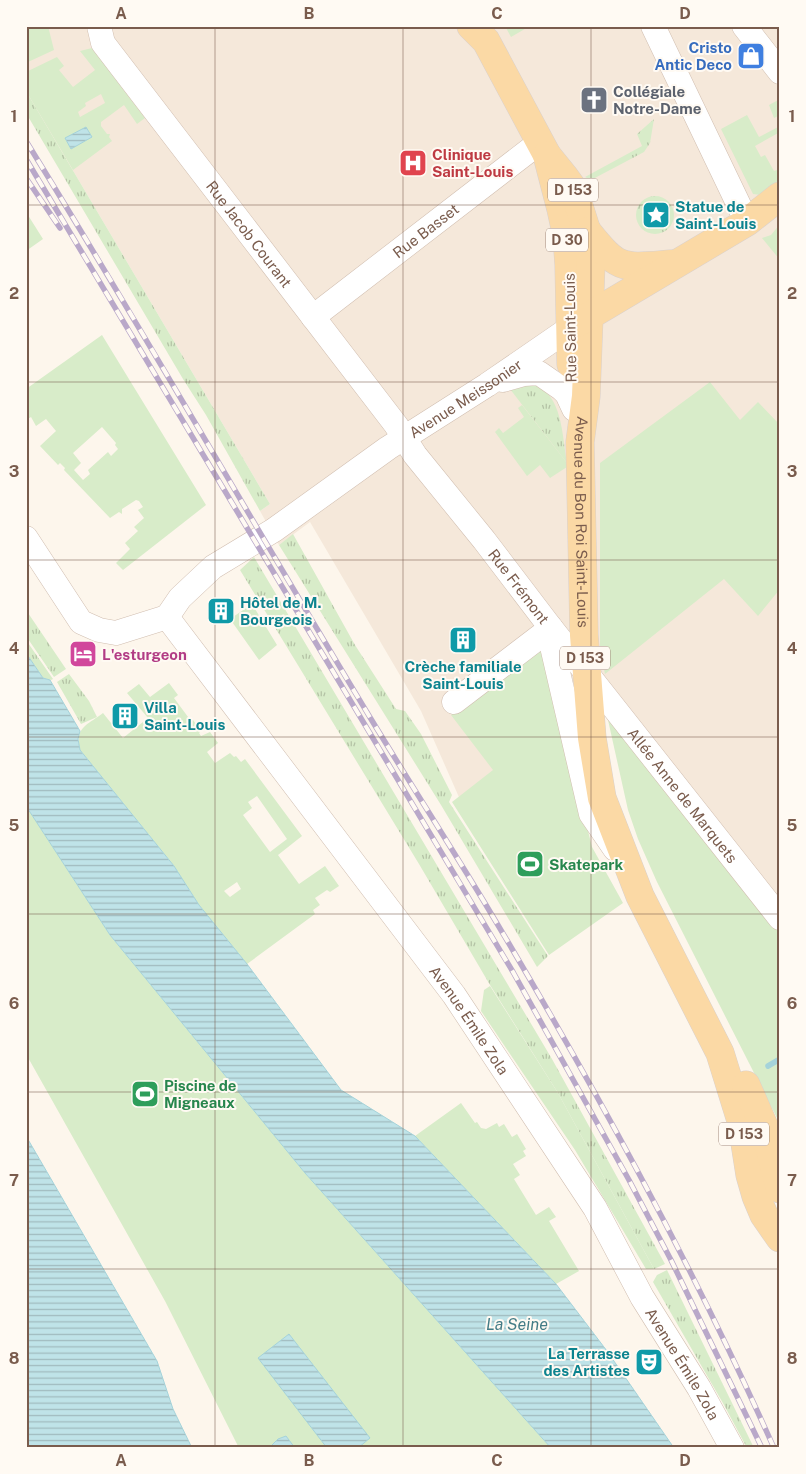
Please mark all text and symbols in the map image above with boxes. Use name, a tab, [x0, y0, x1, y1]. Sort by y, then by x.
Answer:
text: A	[115, 4, 127, 23]
text: B	[304, 4, 315, 23]
text: C	[491, 4, 503, 23]
text: D	[679, 4, 691, 23]
place label: Cristo Antic Deco	[654, 39, 732, 73]
shop icon: Cristo Antic Deco	[736, 41, 766, 71]
place label: Collégiale Notre-Dame	[613, 83, 701, 117]
church icon: Collégiale Notre-Dame	[579, 85, 609, 115]
text: 1	[11, 107, 17, 126]
text: 1	[789, 107, 795, 126]
place label: Clinique Saint-Louis	[432, 146, 513, 180]
hospital icon: Clinique Saint-Louis	[398, 148, 428, 178]
street label: Rue Jacob Courant	[203, 177, 296, 291]
road number: D 153	[548, 178, 598, 202]
place label: Statue de Saint-Louis	[675, 198, 756, 232]
street label: Rue Basset	[389, 200, 462, 261]
place icon: Statue de Saint-Louis	[641, 200, 671, 230]
road number: D 30	[546, 228, 588, 252]
street label: Rue Saint-Louis	[561, 273, 579, 383]
text: 2	[9, 284, 19, 303]
text: 2	[787, 284, 797, 303]
street label: Avenue Meissonier	[406, 355, 525, 441]
street label: Avenue du Bon Roi Saint-Louis	[572, 416, 592, 628]
text: 3	[9, 462, 19, 481]
text: 3	[787, 462, 797, 481]
street label: Rue Frémont	[485, 545, 553, 627]
place label: Hôtel de M. Bourgeois	[240, 594, 322, 628]
building icon: Hôtel de M. Bourgeois	[206, 596, 236, 626]
building icon: Crèche familiale Saint-Louis	[448, 625, 478, 655]
text: 4	[9, 639, 20, 658]
hotel icon: L'esturgeon	[68, 639, 98, 669]
text: 4	[787, 639, 798, 658]
place label: L'esturgeon	[102, 646, 187, 663]
road number: D 153	[560, 646, 610, 670]
place label: Crèche familiale Saint-Louis	[404, 658, 522, 692]
place label: Villa Saint-Louis	[144, 699, 225, 733]
building icon: Villa Saint-Louis	[110, 701, 140, 731]
street label: Allée Anne de Marquets	[625, 724, 741, 866]
text: 5	[9, 816, 20, 835]
text: 5	[787, 816, 798, 835]
sports icon: Skatepark	[515, 849, 545, 879]
place label: Skatepark	[549, 856, 623, 873]
street label: Avenue Émile Zola	[426, 962, 513, 1078]
text: 6	[9, 994, 19, 1013]
text: 6	[787, 994, 797, 1013]
place label: Piscine de Migneaux	[164, 1077, 236, 1111]
sports icon: Piscine de Migneaux	[130, 1079, 160, 1109]
road number: D 153	[719, 1122, 769, 1146]
text: 7	[9, 1171, 19, 1190]
text: 7	[787, 1171, 797, 1190]
street label: Avenue Émile Zola	[642, 1305, 723, 1423]
water label: La Seine	[486, 1315, 548, 1334]
place label: La Terrasse des Artistes	[543, 1345, 630, 1379]
theatre icon: La Terrasse des Artistes	[634, 1347, 664, 1377]
text: 8	[9, 1349, 20, 1368]
text: 8	[787, 1349, 798, 1368]
text: A	[115, 1451, 127, 1470]
text: B	[304, 1451, 315, 1470]
text: C	[491, 1451, 503, 1470]
text: D	[679, 1451, 691, 1470]

